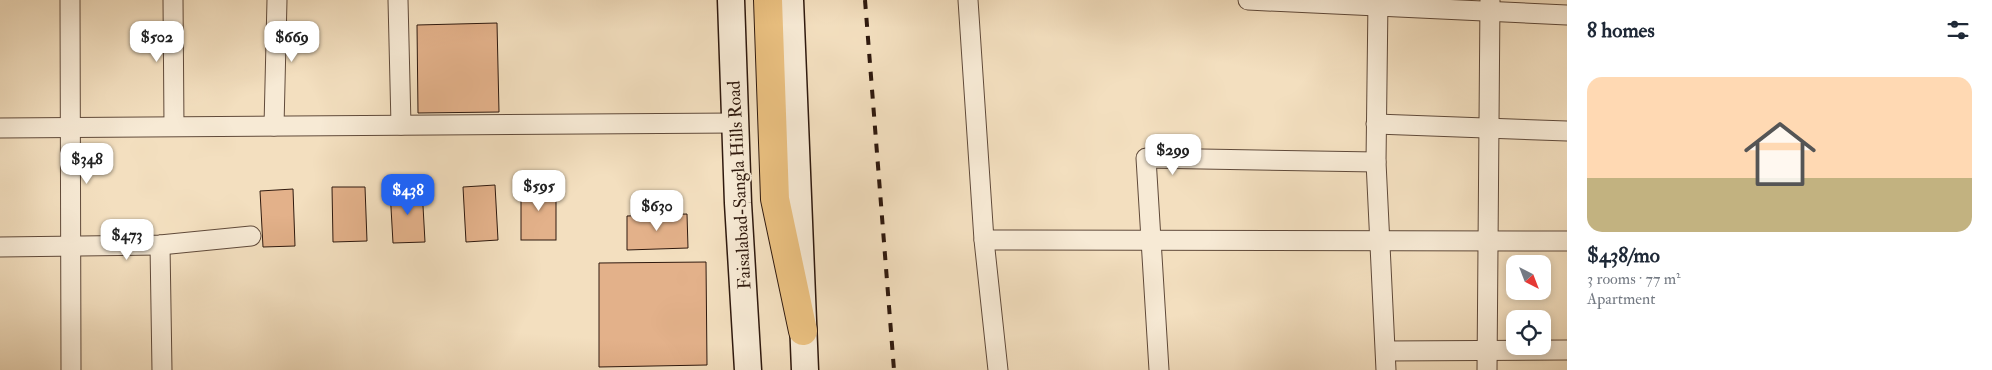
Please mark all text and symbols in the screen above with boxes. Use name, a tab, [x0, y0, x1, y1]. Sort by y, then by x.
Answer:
icon: filters	[1944, 16, 1972, 44]
text: 8 homes	[1587, 17, 1655, 44]
pin: $502	[127, 20, 187, 63]
pin: $669	[262, 20, 322, 63]
text: $502	[141, 27, 173, 47]
text: $669	[275, 27, 309, 47]
street label: Faisalabad-Sangla Hills Road	[723, 80, 756, 290]
icon: home	[1735, 109, 1825, 199]
pin: $299	[1143, 134, 1203, 176]
text: $299	[1156, 140, 1190, 160]
pin: $348	[57, 142, 117, 185]
text: $348	[71, 149, 103, 169]
pin: $595	[509, 170, 569, 212]
pin: $438	[378, 174, 438, 216]
text: $595	[523, 176, 555, 196]
text: $438	[392, 180, 424, 200]
pin: $630	[627, 190, 687, 232]
text: $630	[641, 196, 673, 216]
pin: $473	[97, 218, 157, 261]
text: $473	[112, 225, 142, 245]
text: $438/mo	[1587, 242, 1660, 269]
north arrow	[1506, 255, 1551, 300]
map controls	[1506, 255, 1551, 355]
text: 3 rooms · 77 m²	[1587, 269, 1681, 289]
text: Apartment	[1587, 289, 1655, 309]
button: locate	[1506, 310, 1551, 355]

